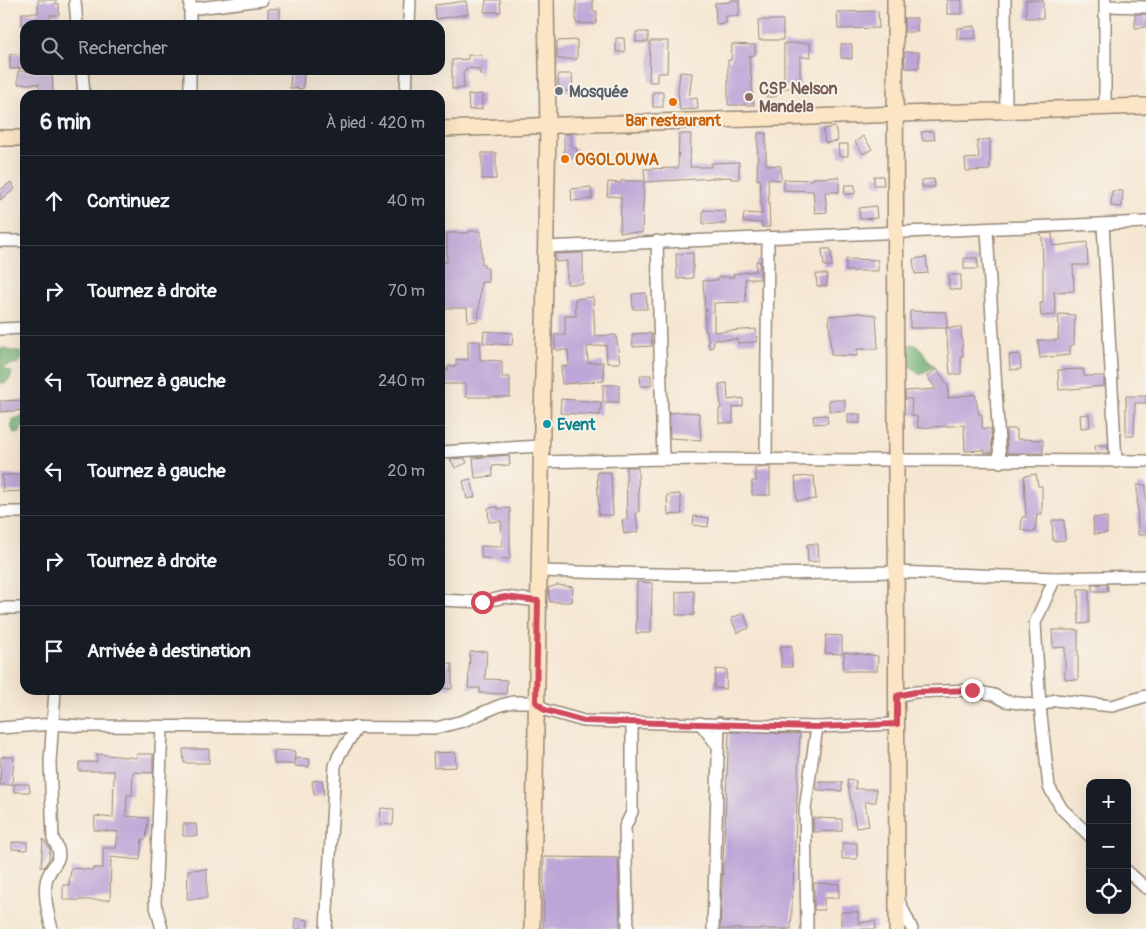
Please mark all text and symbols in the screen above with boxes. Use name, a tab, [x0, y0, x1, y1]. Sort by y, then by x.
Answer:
search box	[20, 20, 445, 75]
icon: search	[38, 34, 66, 62]
text: Rechercher	[78, 36, 168, 60]
place label: CSP Nelson Mandela	[759, 79, 838, 117]
place label: Mosquée	[569, 82, 629, 102]
marker: Mosquée	[553, 85, 565, 97]
marker: CSP Nelson Mandela	[743, 91, 755, 103]
marker: Bar restaurant	[667, 96, 679, 108]
text: 6 min	[40, 109, 91, 136]
place label: Bar restaurant	[625, 111, 721, 131]
text: À pied · 420 m	[326, 113, 425, 133]
place label: OGOLOUWA	[575, 150, 659, 170]
marker: OGOLOUWA	[559, 153, 571, 165]
icon: ahead	[40, 187, 68, 215]
text: Continuez	[87, 189, 170, 213]
text: 40 m	[387, 191, 425, 211]
icon: right	[40, 277, 68, 305]
text: Tournez à droite	[87, 279, 217, 303]
text: 70 m	[388, 281, 425, 301]
icon: left	[40, 367, 68, 395]
text: Tournez à gauche	[87, 369, 226, 393]
text: 240 m	[378, 371, 425, 391]
place label: Event	[557, 415, 596, 435]
marker: Event	[541, 418, 553, 430]
icon: left	[40, 457, 68, 485]
text: Tournez à gauche	[87, 459, 226, 483]
text: 20 m	[387, 461, 425, 481]
icon: right	[40, 547, 68, 575]
text: Tournez à droite	[87, 549, 217, 573]
text: 50 m	[388, 551, 425, 571]
route start	[471, 591, 494, 614]
icon: arrive	[40, 637, 68, 665]
text: Arrivée à destination	[87, 639, 251, 663]
route end	[961, 679, 984, 702]
map controls	[1086, 779, 1131, 914]
button: +	[1086, 779, 1131, 824]
button: −	[1086, 824, 1131, 869]
button: locate	[1086, 869, 1131, 914]

